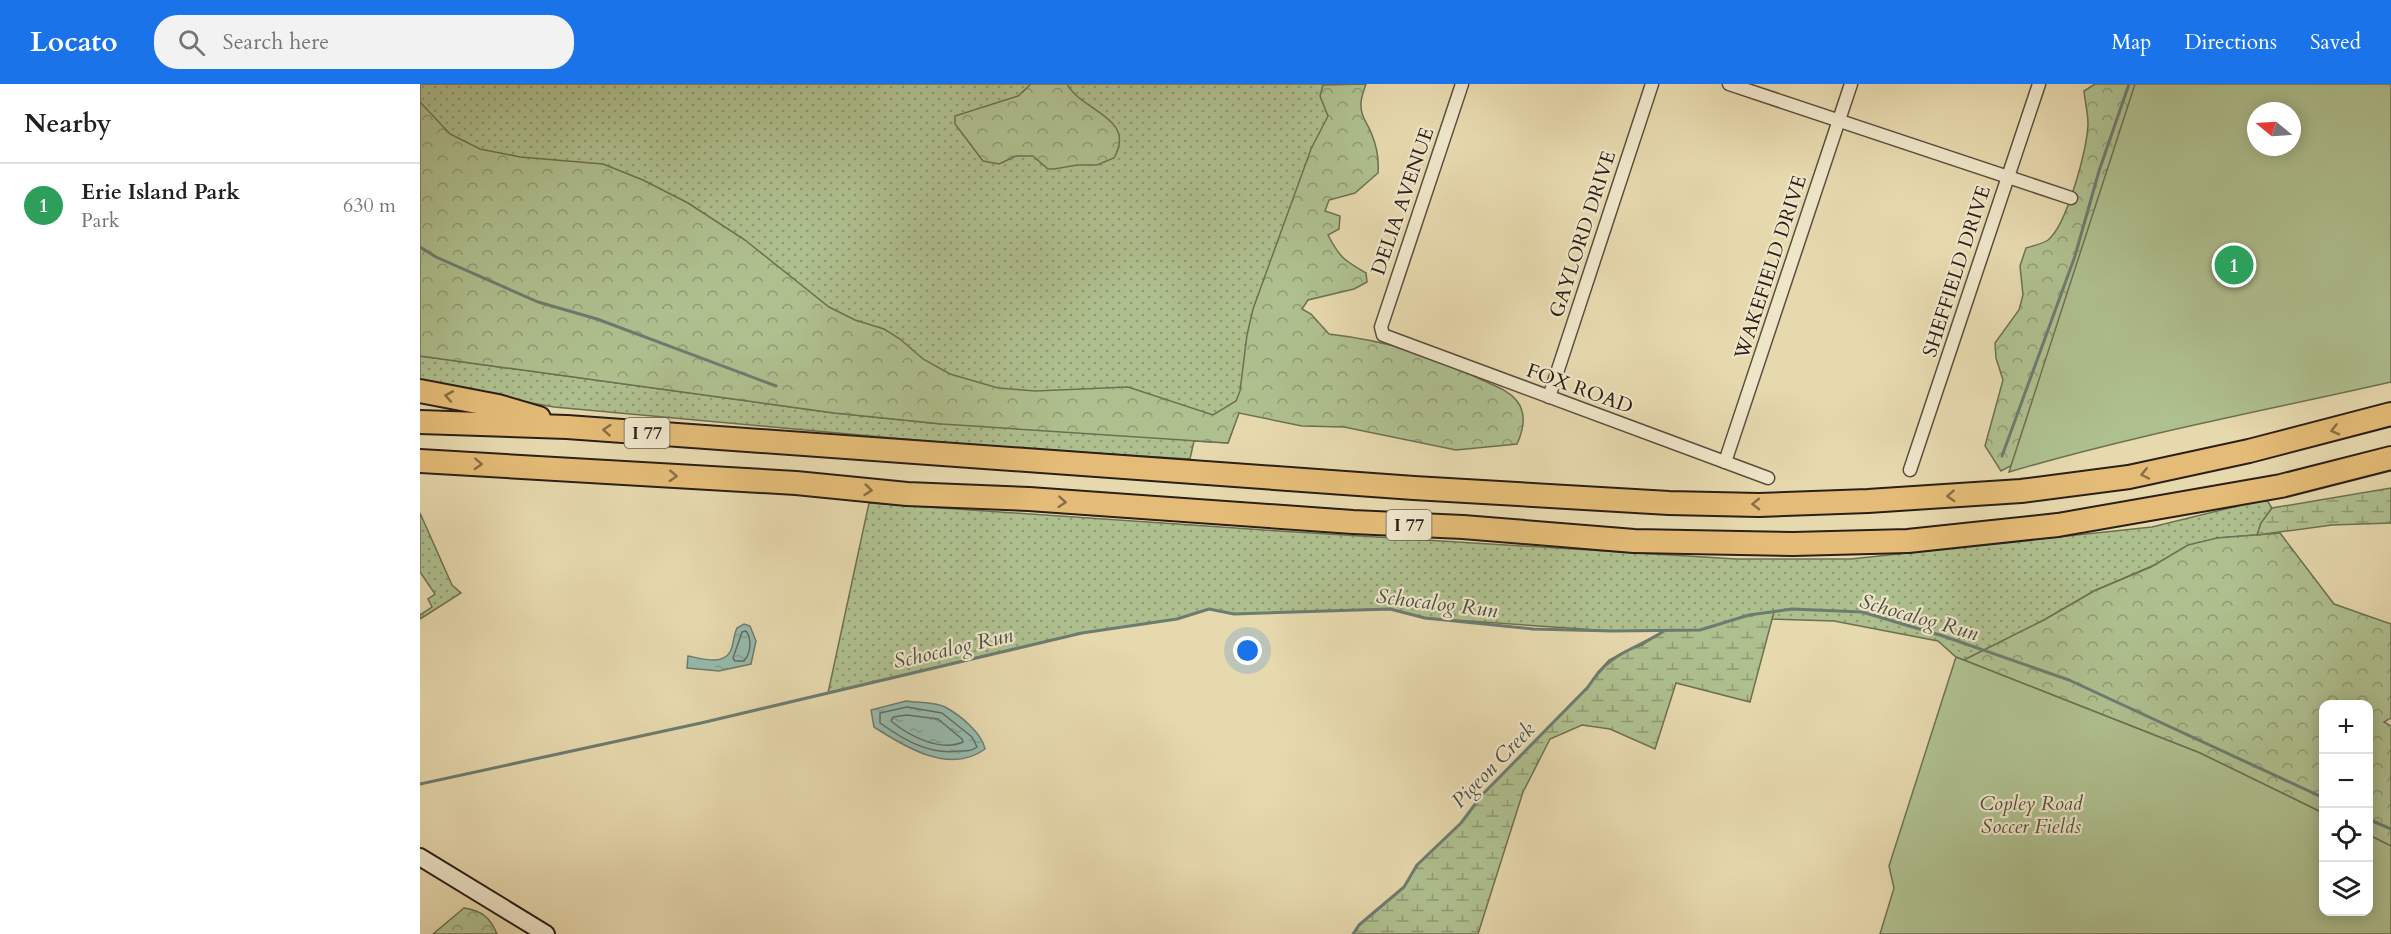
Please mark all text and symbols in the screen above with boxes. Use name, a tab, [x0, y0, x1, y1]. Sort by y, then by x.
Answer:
search box	[154, 15, 574, 69]
text: Locato	[30, 23, 118, 61]
icon: search	[175, 26, 208, 59]
text: Search here	[223, 27, 329, 57]
text: Map	[2111, 28, 2151, 57]
text: Directions	[2184, 28, 2277, 57]
text: Saved	[2310, 28, 2361, 57]
north arrow	[2247, 102, 2301, 156]
text: Nearby	[24, 106, 112, 141]
street label: DELIA AVENUE	[1365, 124, 1440, 278]
street label: GAYLORD DRIVE	[1543, 147, 1622, 321]
street label: WAKEFIELD DRIVE	[1728, 172, 1813, 363]
text: Erie Island Park	[81, 177, 240, 207]
street label: SHEFFIELD DRIVE	[1916, 182, 1997, 360]
text: 1	[38, 192, 49, 219]
text: 630 m	[343, 192, 396, 219]
text: Park	[81, 207, 119, 234]
pin: 1	[2214, 242, 2254, 288]
street label: FOX ROAD	[1523, 357, 1637, 420]
one-way arrow	[445, 390, 455, 403]
road number: I 77	[624, 418, 670, 448]
one-way arrow	[2330, 422, 2340, 435]
one-way arrow	[602, 424, 611, 437]
one-way arrow	[474, 458, 483, 471]
one-way arrow	[2140, 467, 2150, 480]
one-way arrow	[669, 469, 678, 482]
one-way arrow	[863, 483, 872, 496]
one-way arrow	[1947, 489, 1956, 502]
one-way arrow	[1058, 495, 1067, 508]
one-way arrow	[1752, 498, 1761, 511]
road number: I 77	[1386, 510, 1432, 540]
water label: Schocalog Run	[1375, 582, 1500, 625]
water label: Schocalog Run	[1856, 587, 1982, 648]
water label: Schocalog Run	[890, 620, 1017, 676]
your location	[1233, 636, 1262, 665]
map controls	[2319, 700, 2373, 916]
button: +	[2319, 700, 2373, 754]
water label: Pigeon Creek	[1445, 715, 1542, 815]
button: −	[2319, 754, 2373, 808]
park label: Copley Road Soccer Fields	[1980, 790, 2084, 840]
button: locate	[2319, 808, 2373, 862]
button: layers	[2319, 862, 2373, 916]

